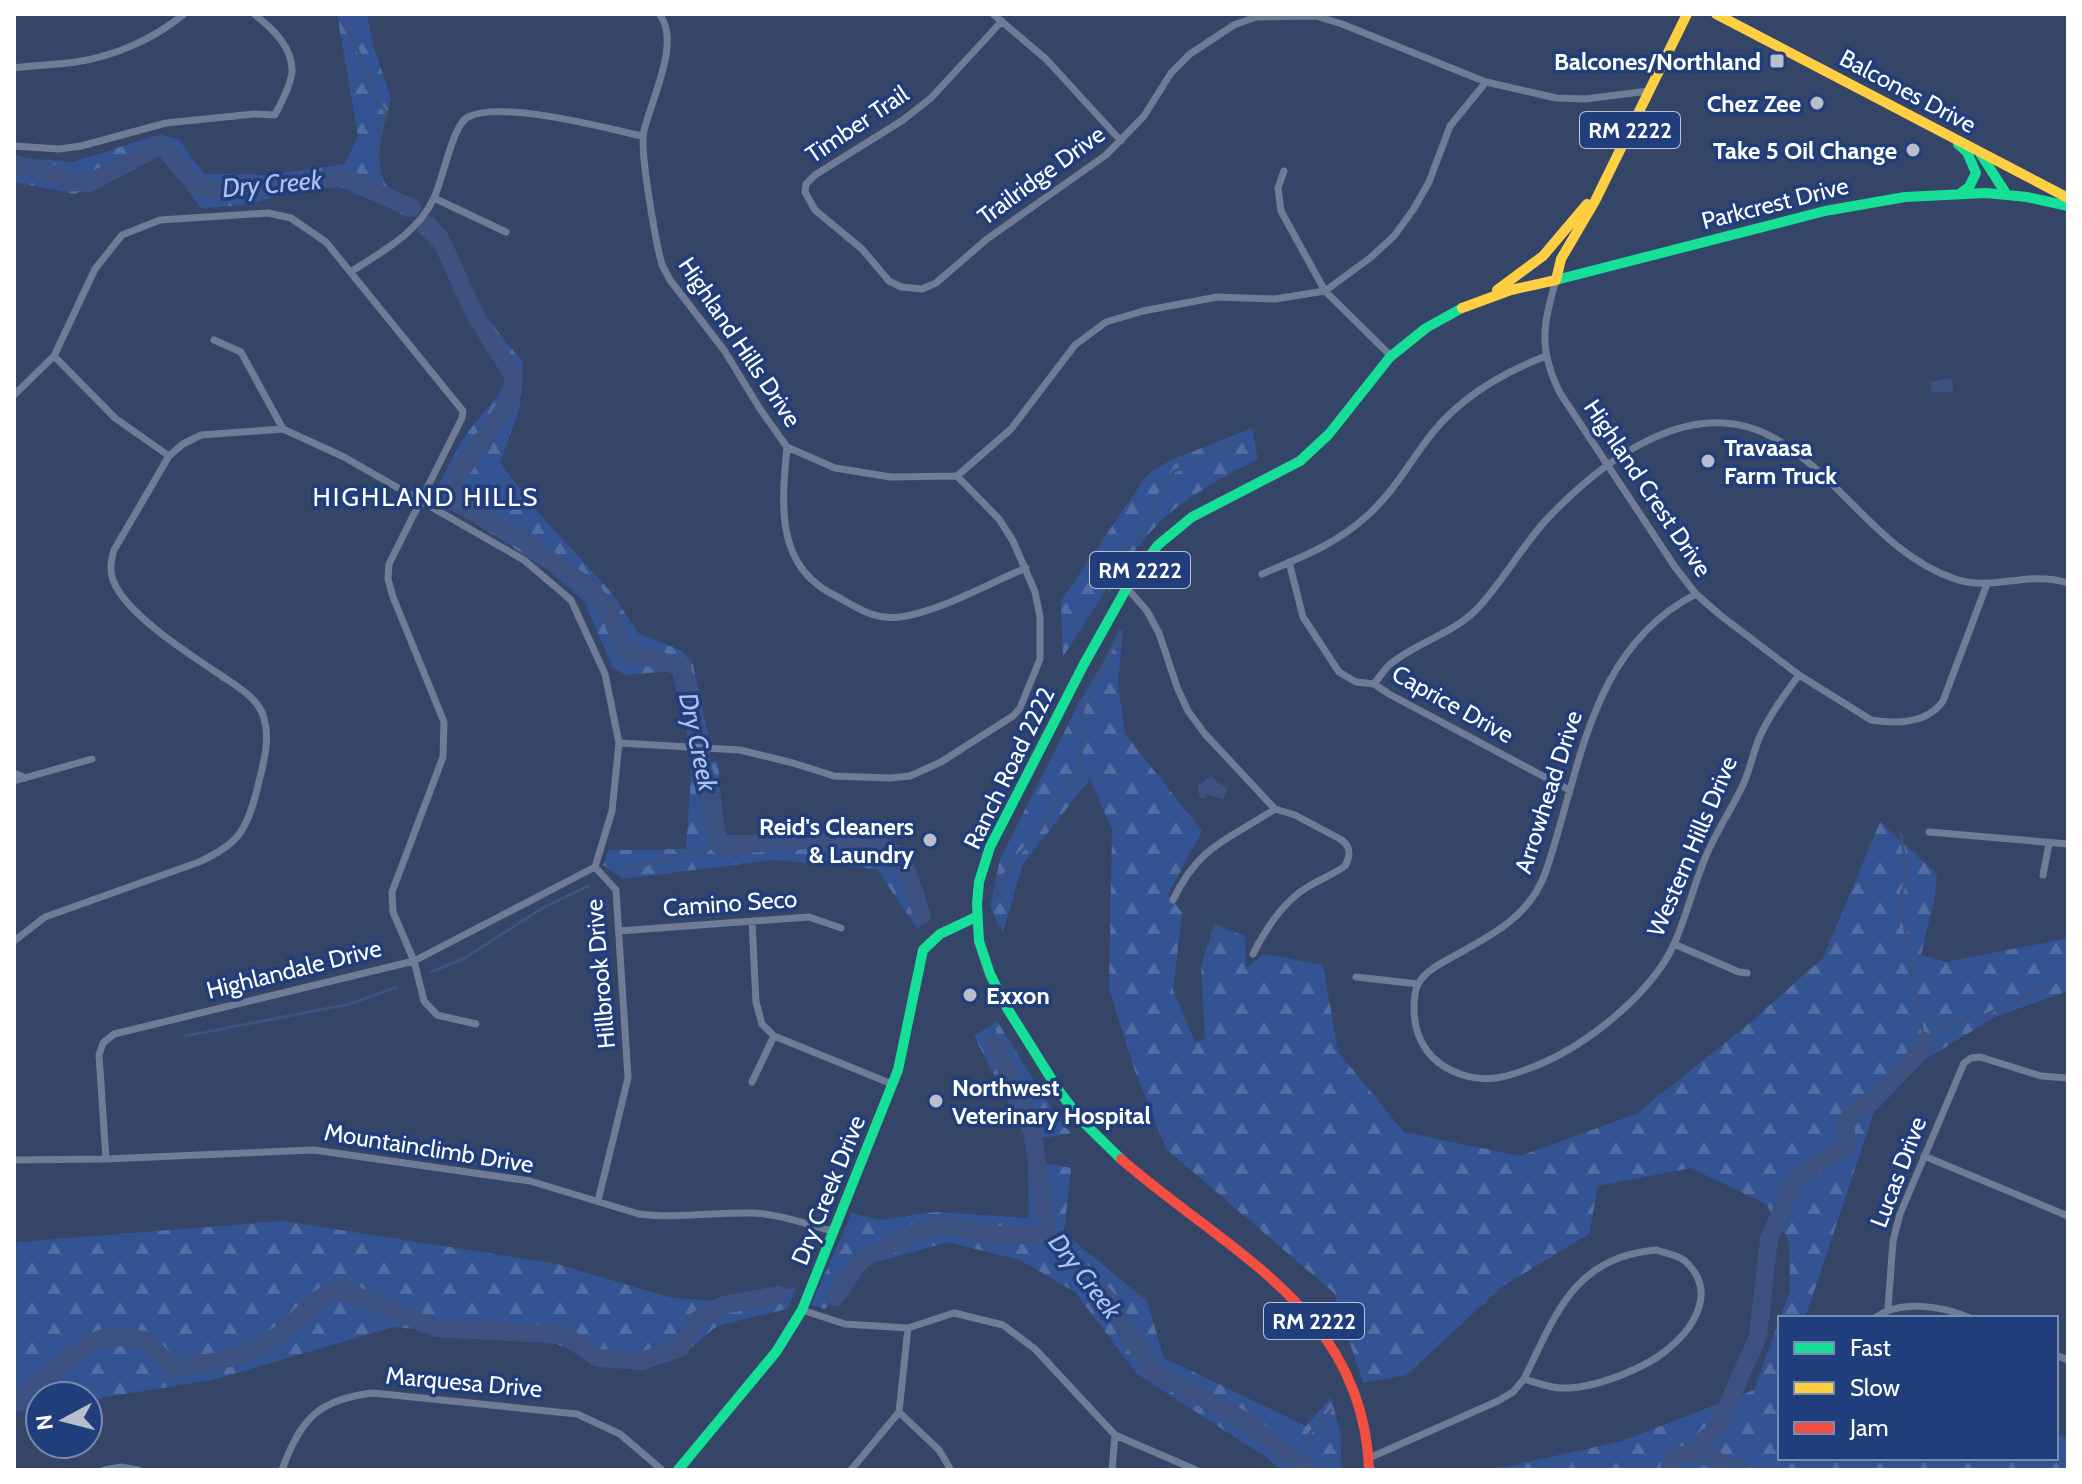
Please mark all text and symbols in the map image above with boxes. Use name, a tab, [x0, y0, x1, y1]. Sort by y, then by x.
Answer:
street label: Balcones Drive	[1835, 43, 1981, 139]
place label: Balcones/Northland	[1554, 47, 1761, 76]
marker: Balcones/Northland	[1768, 52, 1786, 70]
street label: Timber Trail	[800, 79, 914, 169]
place label: Chez Zee	[1707, 89, 1801, 118]
marker: Chez Zee	[1808, 94, 1826, 112]
road number: RM 2222	[1580, 112, 1680, 148]
street label: Trailridge Drive	[972, 119, 1110, 231]
place label: Take 5 Oil Change	[1713, 136, 1897, 165]
marker: Take 5 Oil Change	[1904, 141, 1922, 159]
water label: Dry Creek	[221, 164, 324, 204]
street label: Parkcrest Drive	[1699, 171, 1851, 235]
street label: Highland Hills Drive	[673, 252, 807, 432]
street label: Highland Crest Drive	[1578, 394, 1718, 582]
place label: Travaasa Farm Truck	[1724, 433, 1837, 490]
marker: Travaasa Farm Truck	[1699, 452, 1717, 470]
district label: HIGHLAND HILLS	[312, 481, 540, 513]
road number: RM 2222	[1090, 552, 1190, 588]
street label: Caprice Drive	[1387, 659, 1519, 749]
street label: Ranch Road 2222	[957, 682, 1061, 854]
water label: Dry Creek	[672, 690, 724, 795]
street label: Arrowhead Drive	[1508, 707, 1588, 877]
street label: Western Hills Drive	[1641, 752, 1743, 940]
place label: Reid's Cleaners & Laundry	[759, 812, 914, 869]
marker: Reid's Cleaners & Laundry	[921, 831, 939, 849]
street label: Camino Seco	[662, 884, 798, 922]
street label: Hillbrook Drive	[579, 898, 621, 1050]
street label: Highlandale Drive	[204, 933, 384, 1005]
place label: Exxon	[986, 981, 1050, 1010]
marker: Exxon	[961, 986, 979, 1004]
place label: Northwest Veterinary Hospital	[952, 1073, 1151, 1130]
marker: Northwest Veterinary Hospital	[927, 1092, 945, 1110]
street label: Dry Creek Drive	[785, 1111, 871, 1269]
street label: Lucas Drive	[1864, 1113, 1932, 1231]
street label: Mountainclimb Drive	[322, 1117, 536, 1179]
water label: Dry Creek	[1042, 1227, 1129, 1326]
road number: RM 2222	[1264, 1303, 1364, 1339]
legend	[1778, 1316, 2058, 1460]
text: Fast	[1850, 1333, 1891, 1362]
street label: Marquesa Drive	[385, 1361, 543, 1403]
text: Slow	[1850, 1373, 1900, 1402]
north arrow	[24, 1380, 104, 1460]
text: N	[30, 1413, 59, 1432]
text: Jam	[1849, 1413, 1888, 1442]

